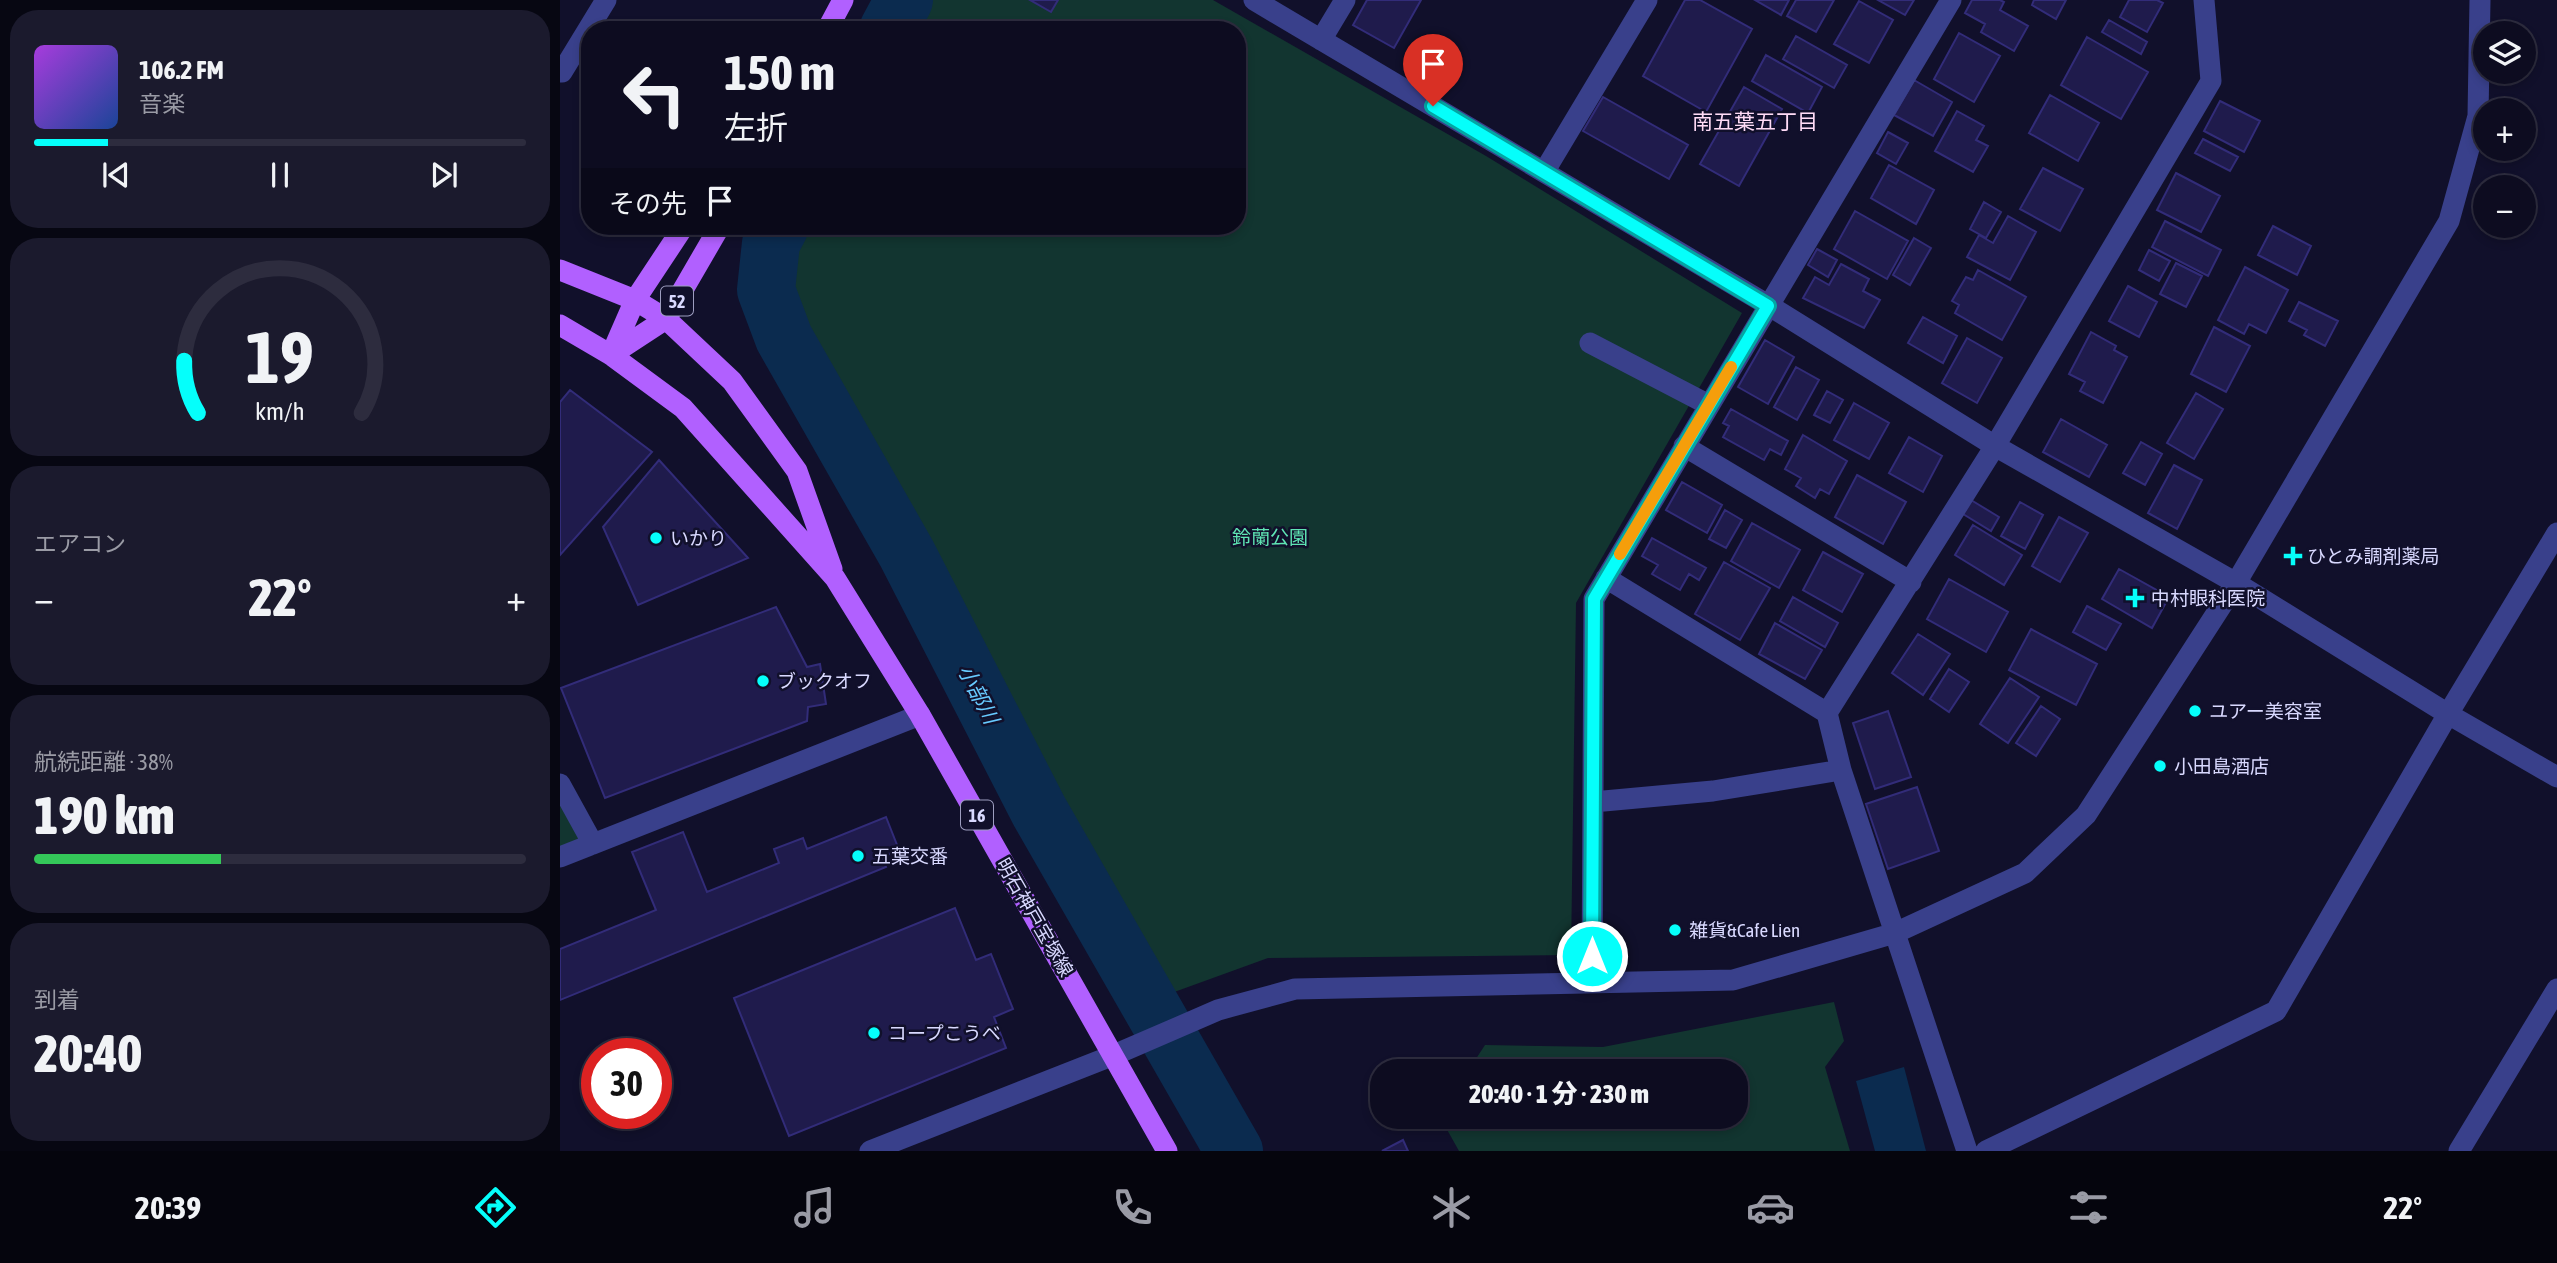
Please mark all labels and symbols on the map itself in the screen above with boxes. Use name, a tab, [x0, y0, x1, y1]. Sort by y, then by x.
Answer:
pin	[1403, 34, 1463, 106]
district label: 南五葉五丁目	[1692, 109, 1818, 133]
road number: 52	[661, 286, 693, 316]
park label: 鈴蘭公園	[1232, 526, 1308, 548]
place label: いかり	[670, 527, 727, 549]
marker: いかり	[648, 530, 664, 546]
place label: ひとみ調剤薬局	[2307, 545, 2439, 567]
marker: ひとみ調剤薬局	[2285, 548, 2301, 564]
place label: 中村眼科医院	[2151, 587, 2265, 609]
marker: 中村眼科医院	[2125, 588, 2145, 608]
water label: 小部川	[954, 660, 1005, 729]
place label: ブックオフ	[777, 670, 872, 692]
marker: ブックオフ	[755, 673, 771, 689]
place label: ユアー美容室	[2209, 700, 2322, 722]
marker: ユアー美容室	[2187, 703, 2203, 719]
place label: 小田島酒店	[2174, 755, 2269, 777]
marker: 小田島酒店	[2152, 758, 2168, 774]
road number: 16	[961, 800, 993, 830]
place label: 五葉交番	[872, 845, 948, 867]
marker: 五葉交番	[850, 848, 866, 864]
street label: 明石神戸宝塚線	[992, 854, 1078, 980]
position arrow	[1555, 919, 1629, 993]
place label: 雑貨&Cafe Lien	[1689, 919, 1800, 941]
marker: 雑貨&Cafe Lien	[1667, 922, 1683, 938]
place label: コープこうべ	[888, 1022, 1001, 1044]
marker: コープこうべ	[866, 1025, 882, 1041]
speed limit sign: 30	[581, 1038, 672, 1129]

